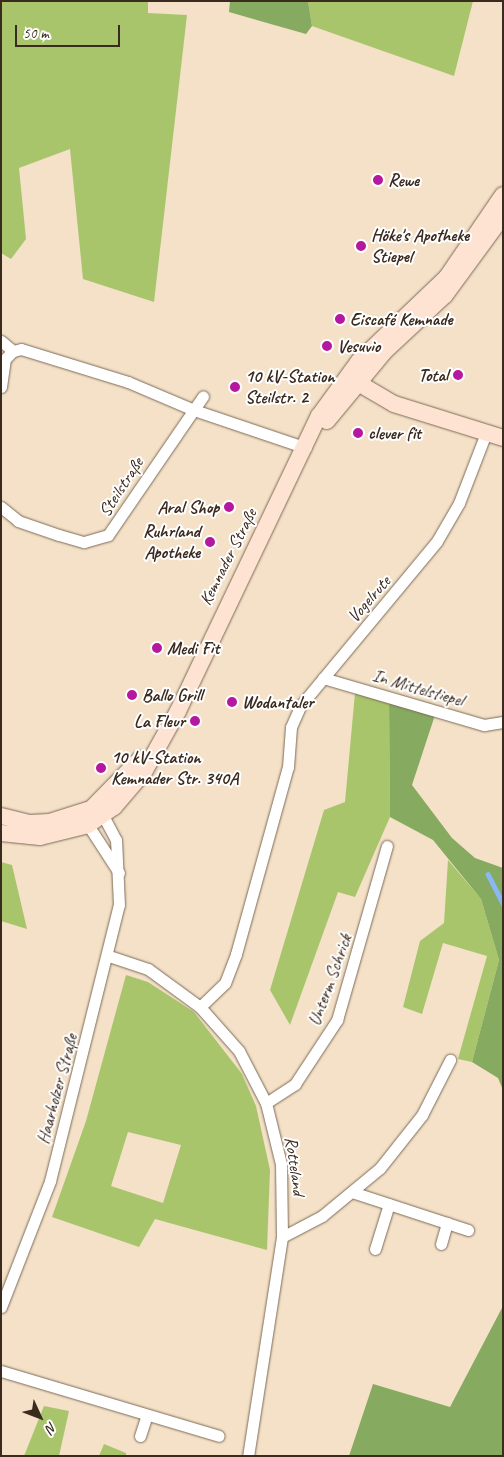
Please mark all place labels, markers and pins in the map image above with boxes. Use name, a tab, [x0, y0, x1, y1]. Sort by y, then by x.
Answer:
place label: Rewe	[388, 169, 419, 191]
marker: Rewe	[372, 174, 384, 186]
place label: Höke's Apotheke Stiepel	[371, 225, 469, 268]
marker: Höke's Apotheke Stiepel	[355, 240, 367, 252]
place label: Eiscafé Kemnade	[350, 308, 452, 330]
marker: Eiscafé Kemnade	[334, 313, 346, 325]
place label: Vesuvio	[337, 335, 380, 357]
marker: Vesuvio	[321, 340, 333, 352]
place label: Total	[418, 364, 448, 386]
place label: 10 kV-Station Steilstr. 2	[245, 366, 334, 408]
marker: Total	[452, 369, 464, 381]
marker: 10 kV-Station Steilstr. 2	[229, 381, 241, 393]
place label: clever fit	[368, 422, 421, 444]
marker: clever fit	[352, 427, 364, 439]
place label: Aral Shop	[157, 496, 219, 518]
marker: Aral Shop	[223, 501, 235, 513]
place label: Ruhrland Apotheke	[143, 521, 200, 564]
marker: Ruhrland Apotheke	[204, 536, 216, 548]
place label: Medi Fit	[167, 637, 219, 659]
marker: Medi Fit	[151, 642, 163, 654]
place label: Ballo Grill	[142, 684, 202, 706]
marker: Ballo Grill	[126, 689, 138, 701]
place label: Wodantaler	[242, 691, 314, 713]
marker: Wodantaler	[226, 696, 238, 708]
place label: La Fleur	[134, 710, 185, 732]
marker: La Fleur	[189, 715, 201, 727]
place label: 10 kV-Station Kemnader Str. 340A	[111, 747, 239, 790]
marker: 10 kV-Station Kemnader Str. 340A	[95, 762, 107, 774]

